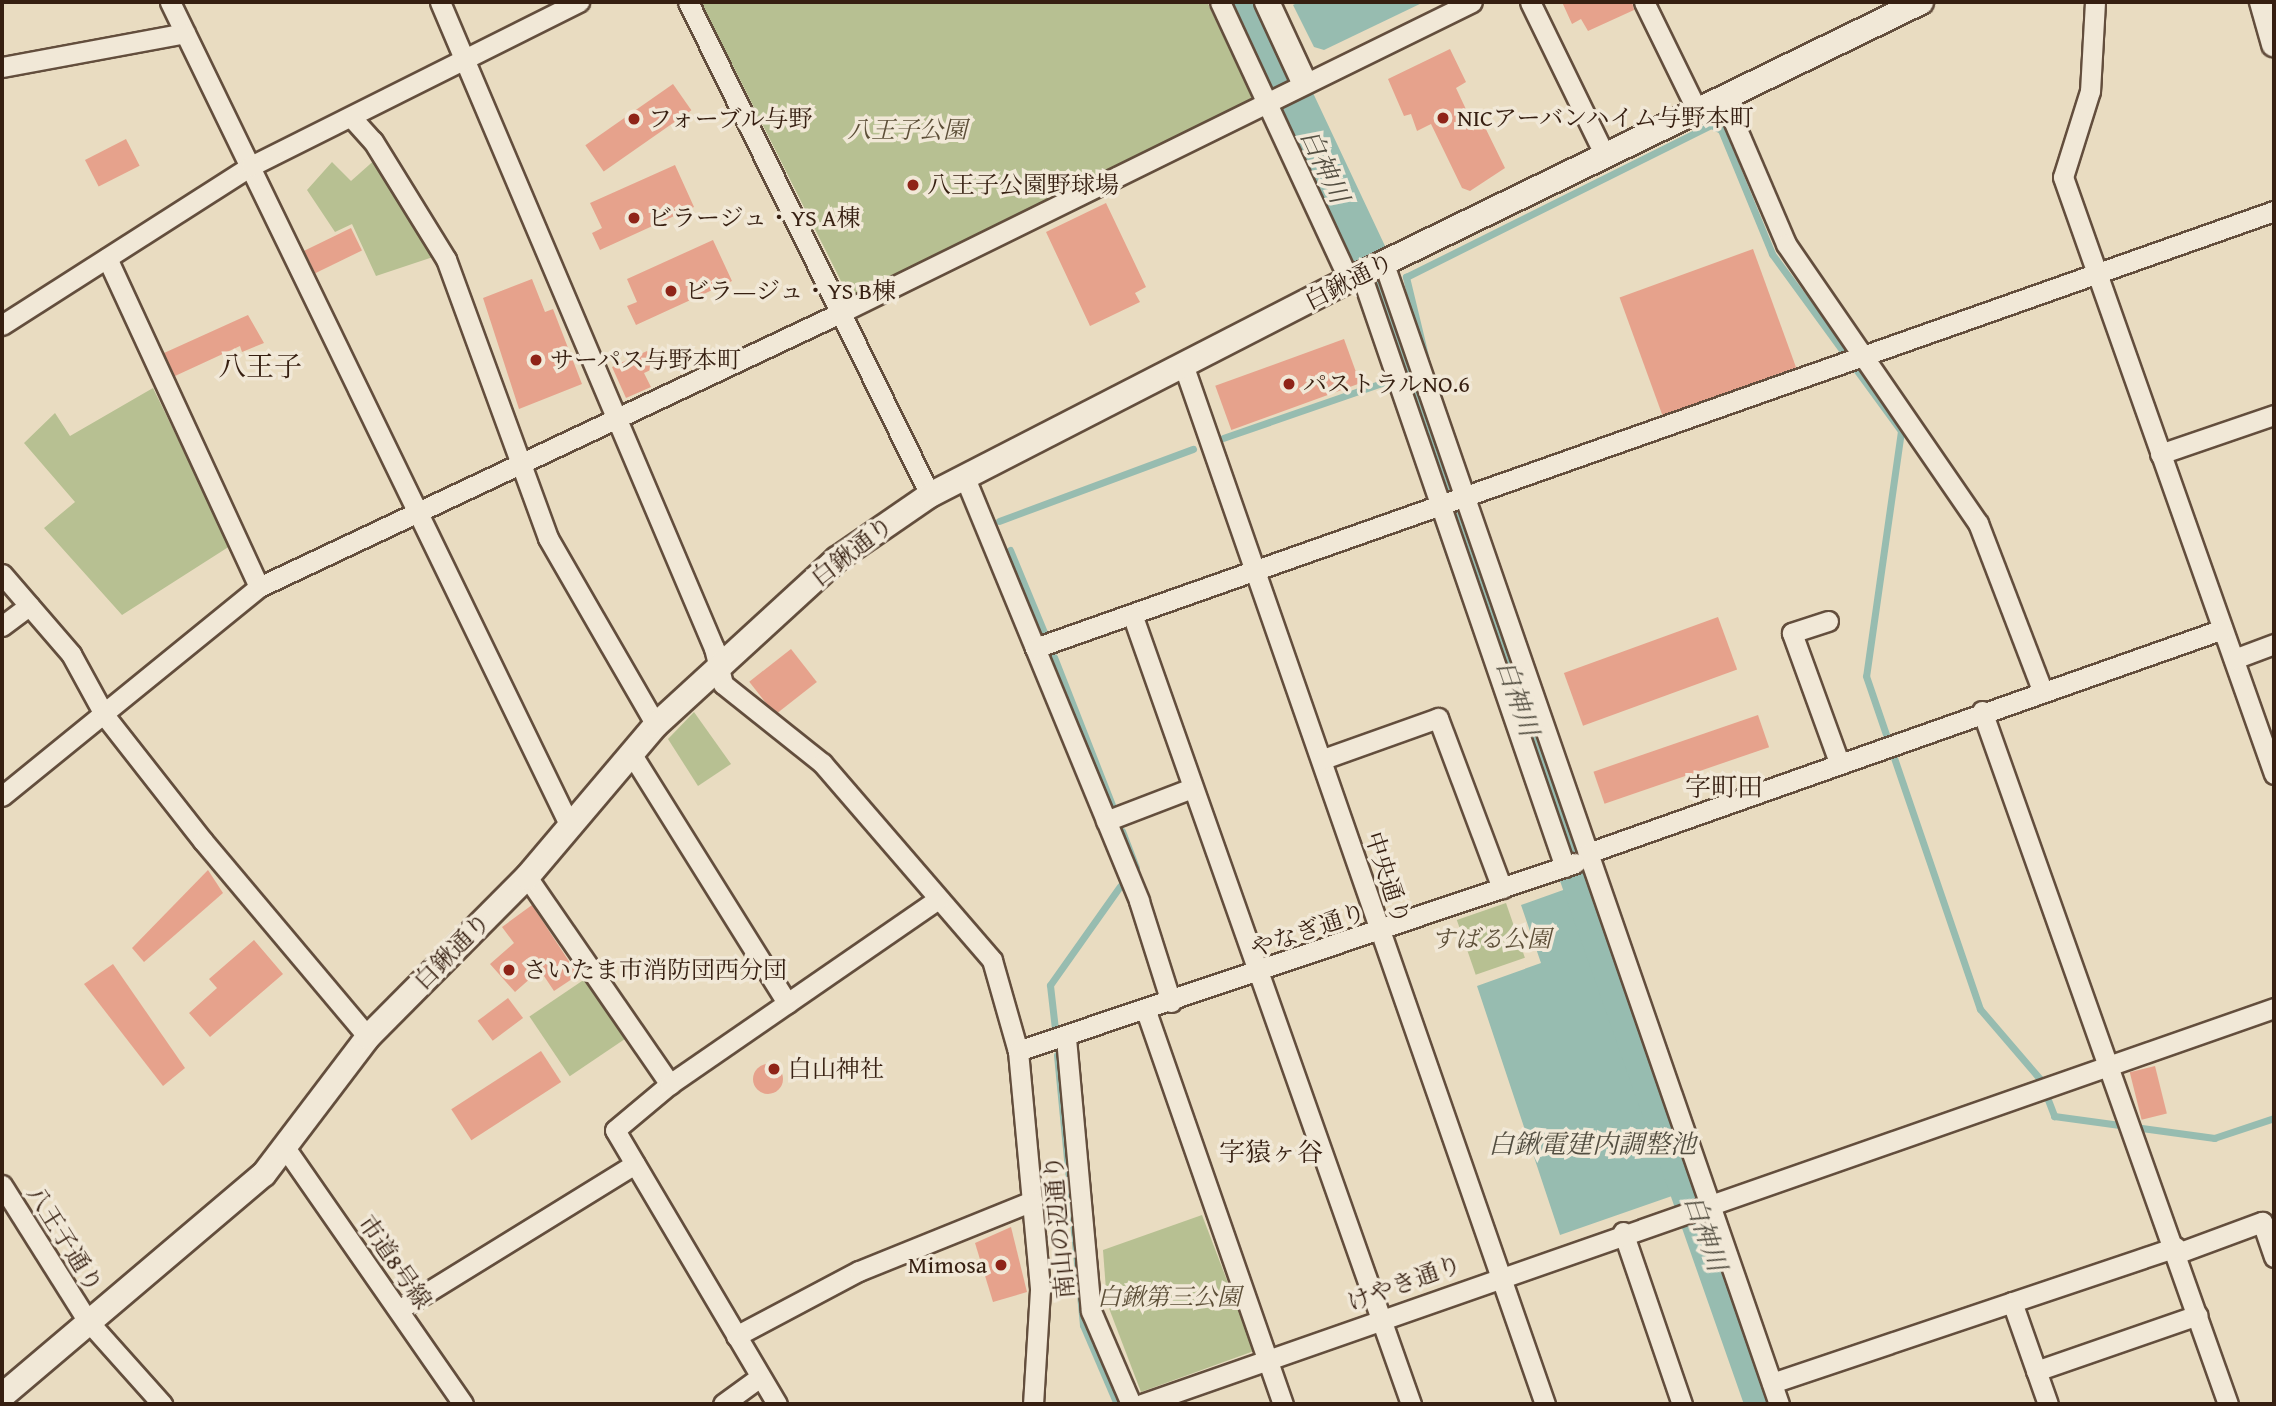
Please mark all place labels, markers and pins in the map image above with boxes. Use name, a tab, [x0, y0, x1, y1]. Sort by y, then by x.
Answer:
place label: NICアーバンハイム与野本町	[1457, 104, 1756, 132]
place label: フォーブル与野	[648, 105, 816, 133]
marker: NICアーバンハイム与野本町	[1435, 110, 1451, 126]
marker: フォーブル与野	[626, 111, 642, 127]
place label: 八王子公園野球場	[927, 171, 1119, 199]
marker: 八王子公園野球場	[905, 177, 921, 193]
place label: ビラージュ・YS A棟	[648, 204, 861, 232]
marker: ビラージュ・YS A棟	[626, 210, 642, 226]
place label: ビラ―ジュ・YS B棟	[685, 277, 897, 305]
marker: ビラ―ジュ・YS B棟	[663, 283, 679, 299]
place label: サーパス与野本町	[550, 346, 742, 374]
marker: サーパス与野本町	[528, 352, 544, 368]
place label: パストラルNO.6	[1303, 370, 1471, 398]
marker: パストラルNO.6	[1281, 376, 1297, 392]
place label: さいたま市消防団西分団	[523, 956, 787, 984]
marker: さいたま市消防団西分団	[501, 962, 517, 978]
place label: 白山神社	[788, 1055, 884, 1083]
marker: 白山神社	[766, 1061, 782, 1077]
place label: Mimosa	[908, 1251, 987, 1279]
marker: Mimosa	[993, 1257, 1009, 1273]

